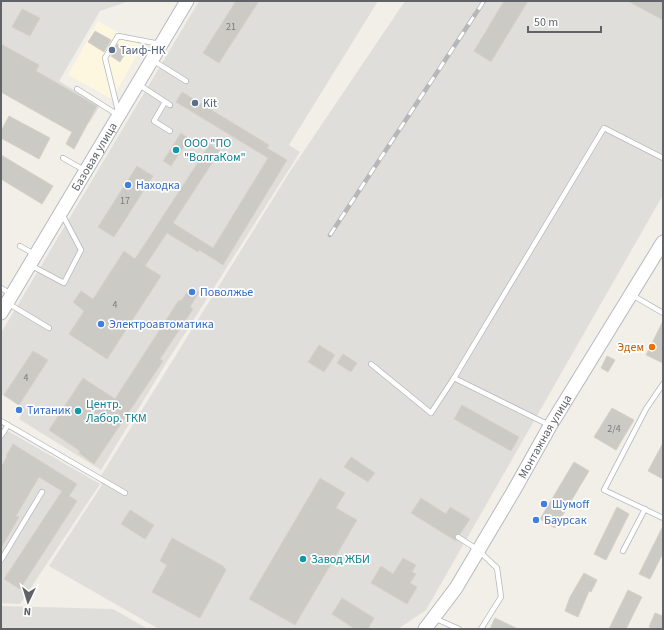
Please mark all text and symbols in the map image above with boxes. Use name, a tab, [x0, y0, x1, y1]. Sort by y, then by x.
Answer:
scale bar	[528, 8, 601, 34]
text: 50 m	[534, 14, 558, 31]
house number: 21	[226, 20, 236, 34]
place label: Таиф-НК	[120, 42, 166, 59]
marker: Таиф-НК	[107, 45, 117, 55]
place label: Kit	[203, 95, 217, 112]
marker: Kit	[190, 98, 200, 108]
street label: Базовая улица	[67, 119, 121, 194]
place label: ООО "ПО "ВолгаКом"	[184, 135, 246, 166]
marker: ООО "ПО "ВолгаКом"	[171, 145, 181, 155]
place label: Находка	[136, 177, 180, 194]
marker: Находка	[123, 180, 133, 190]
house number: 17	[120, 194, 130, 208]
place label: Поволжье	[200, 284, 253, 301]
marker: Поволжье	[187, 287, 197, 297]
house number: 4	[113, 298, 118, 312]
place label: Электроавтоматика	[109, 316, 214, 333]
marker: Электроавтоматика	[96, 319, 106, 329]
place label: Эдем	[617, 339, 644, 356]
marker: Эдем	[647, 342, 657, 352]
house number: 4	[24, 371, 29, 385]
street label: Монтажная улица	[514, 391, 576, 482]
place label: Центр. Лабор. ТКМ	[86, 396, 147, 427]
place label: Титаник	[27, 402, 70, 419]
marker: Титаник	[14, 405, 24, 415]
marker: Центр. Лабор. ТКМ	[73, 406, 83, 416]
house number: 2/4	[607, 422, 621, 436]
place label: Шумоff	[552, 496, 590, 513]
marker: Шумоff	[539, 499, 549, 509]
place label: Баурсак	[544, 512, 587, 529]
marker: Баурсак	[531, 515, 541, 525]
place label: Завод ЖБИ	[311, 551, 370, 568]
marker: Завод ЖБИ	[298, 554, 308, 564]
north arrow	[8, 582, 48, 622]
text: N	[23, 604, 32, 619]

